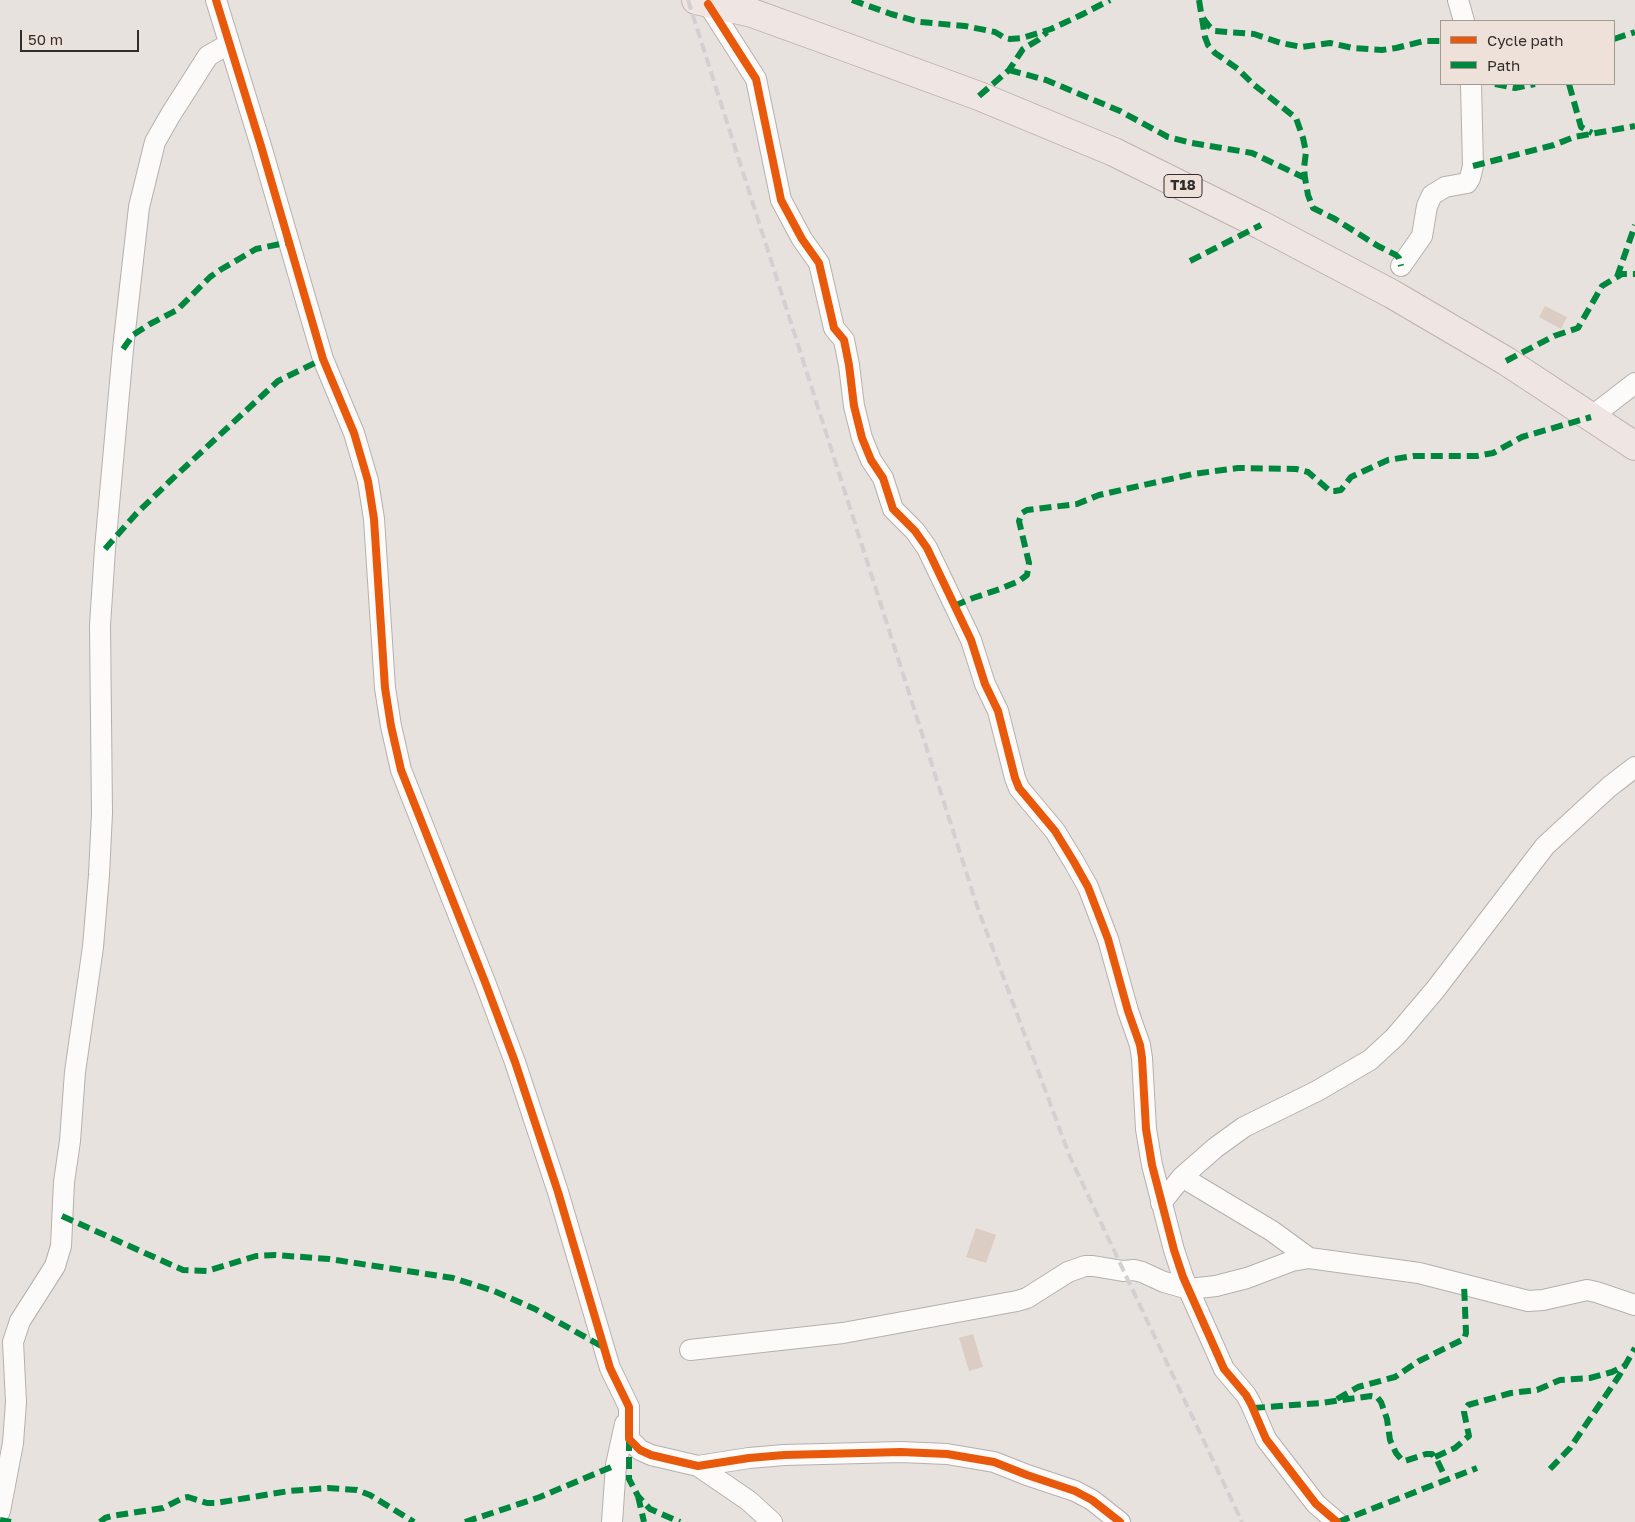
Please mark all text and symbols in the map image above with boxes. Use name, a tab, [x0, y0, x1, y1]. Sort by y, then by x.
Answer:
scale bar	[22, 20, 141, 52]
legend	[1440, 20, 1615, 85]
text: 50 m	[28, 30, 63, 48]
text: Cycle path	[1487, 31, 1563, 49]
text: Path	[1487, 56, 1520, 74]
road number: T18	[1164, 175, 1202, 198]

